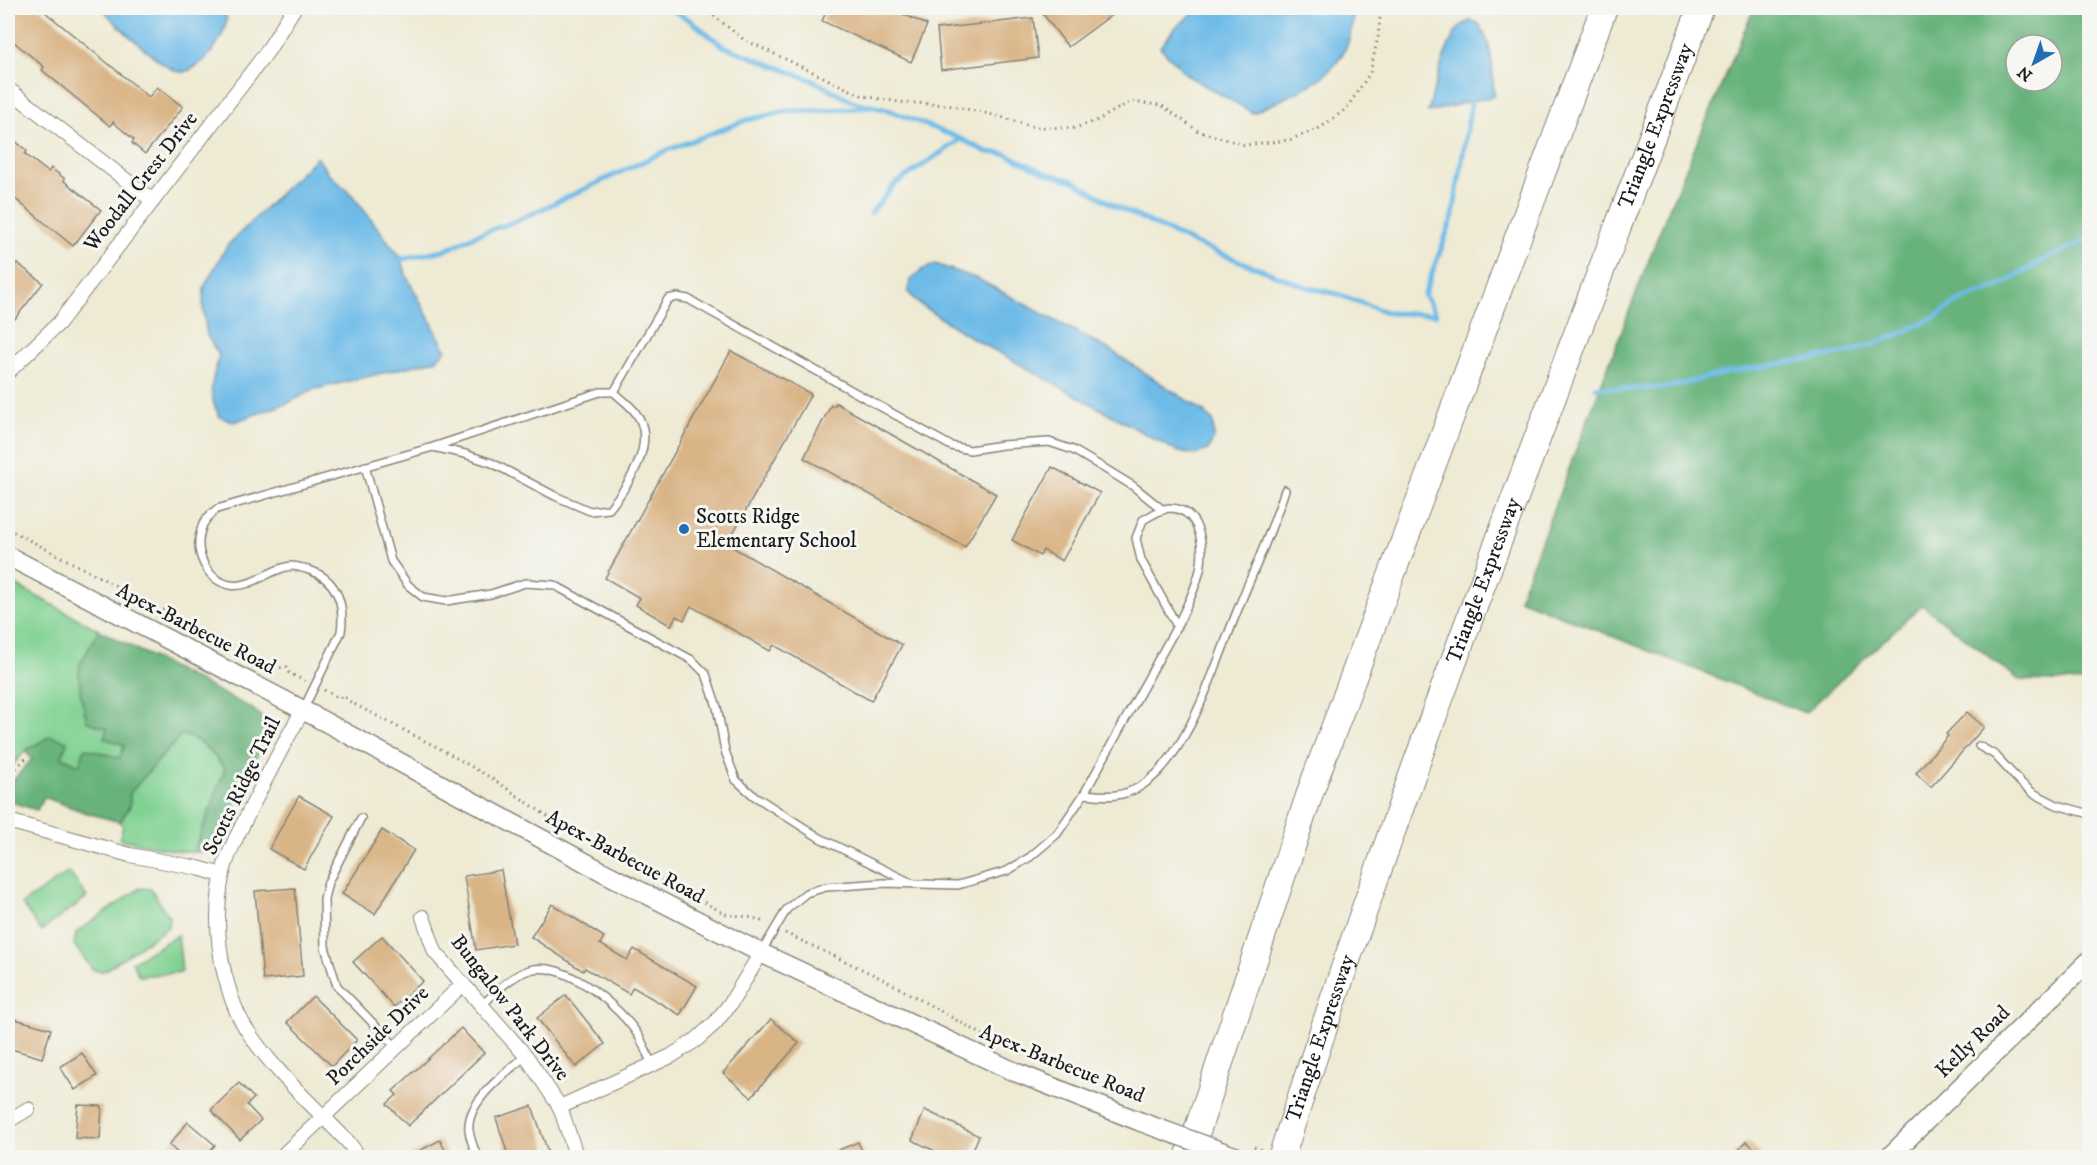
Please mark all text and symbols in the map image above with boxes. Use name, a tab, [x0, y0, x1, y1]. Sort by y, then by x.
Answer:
north arrow	[2004, 33, 2064, 93]
street label: Triangle Expressway	[1613, 39, 1700, 213]
text: N	[2014, 62, 2036, 86]
street label: Woodall Crest Drive	[78, 107, 204, 258]
street label: Triangle Expressway	[1441, 493, 1527, 667]
place label: Scotts Ridge Elementary School	[696, 504, 857, 554]
marker: Scotts Ridge Elementary School	[677, 522, 691, 536]
street label: Apex-Barbecue Road	[112, 577, 281, 681]
street label: Scotts Ridge Trail	[197, 712, 287, 859]
street label: Apex-Barbecue Road	[541, 804, 709, 910]
street label: Bungalow Park Drive	[445, 930, 575, 1087]
street label: Triangle Expressway	[1280, 950, 1361, 1125]
street label: Porchside Drive	[321, 980, 435, 1091]
street label: Kelly Road	[1930, 1000, 2016, 1084]
street label: Apex-Barbecue Road	[976, 1019, 1149, 1109]

